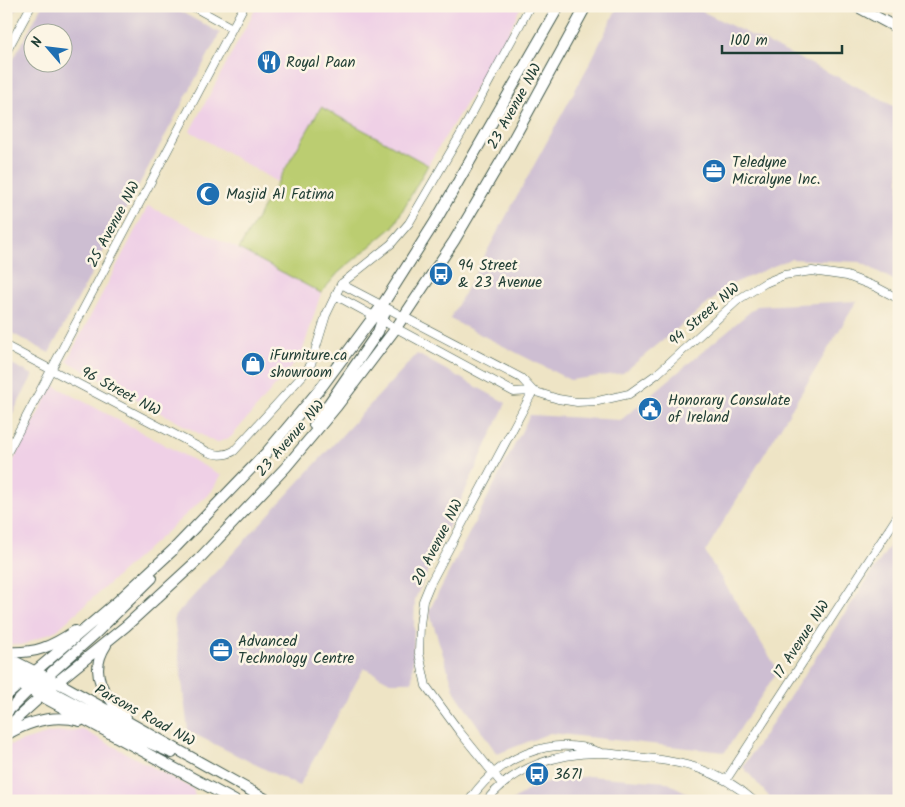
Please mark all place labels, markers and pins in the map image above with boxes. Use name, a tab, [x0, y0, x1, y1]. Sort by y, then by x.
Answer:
restaurant icon: Royal Paan	[256, 49, 282, 75]
place label: Royal Paan	[286, 51, 356, 75]
place label: Teledyne Micralyne Inc.	[732, 151, 820, 192]
office icon: Teledyne Micralyne Inc.	[701, 158, 727, 184]
mosque icon: Masjid Al Fatima	[195, 181, 221, 207]
place label: Masjid Al Fatima	[226, 183, 334, 207]
place label: 94 Street & 23 Avenue	[458, 254, 542, 295]
bus stop icon: 94 Street & 23 Avenue	[428, 261, 454, 287]
place label: iFurniture.ca showroom	[270, 344, 347, 385]
shop icon: iFurniture.ca showroom	[240, 351, 266, 377]
place label: Honorary Consulate of Ireland	[668, 389, 791, 430]
public building icon: Honorary Consulate of Ireland	[637, 396, 663, 422]
place label: Advanced Technology Centre	[238, 630, 354, 671]
office icon: Advanced Technology Centre	[208, 637, 234, 663]
bus stop icon: 3671	[524, 761, 550, 787]
place label: 3671	[554, 763, 583, 787]

